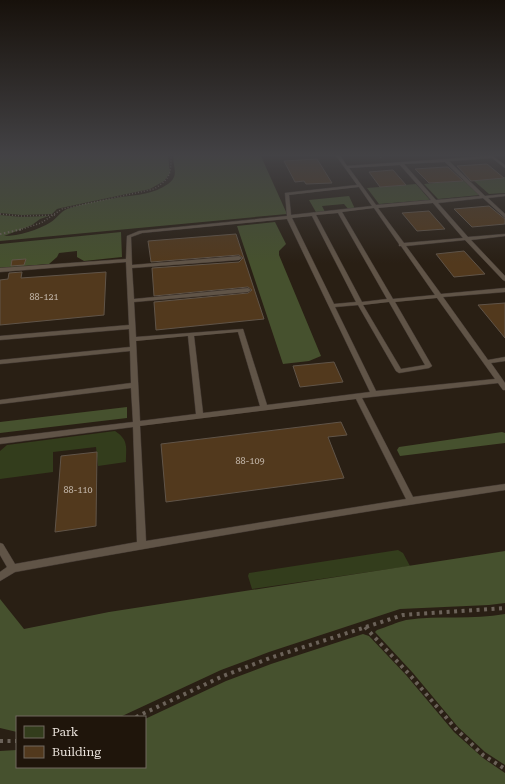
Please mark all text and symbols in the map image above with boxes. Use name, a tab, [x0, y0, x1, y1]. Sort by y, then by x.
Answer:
house number: 88-121	[29, 292, 59, 302]
house number: 88-109	[235, 456, 265, 466]
house number: 88-110	[63, 485, 93, 495]
legend	[16, 716, 146, 768]
text: Park	[52, 725, 79, 739]
text: Building	[52, 745, 101, 759]

